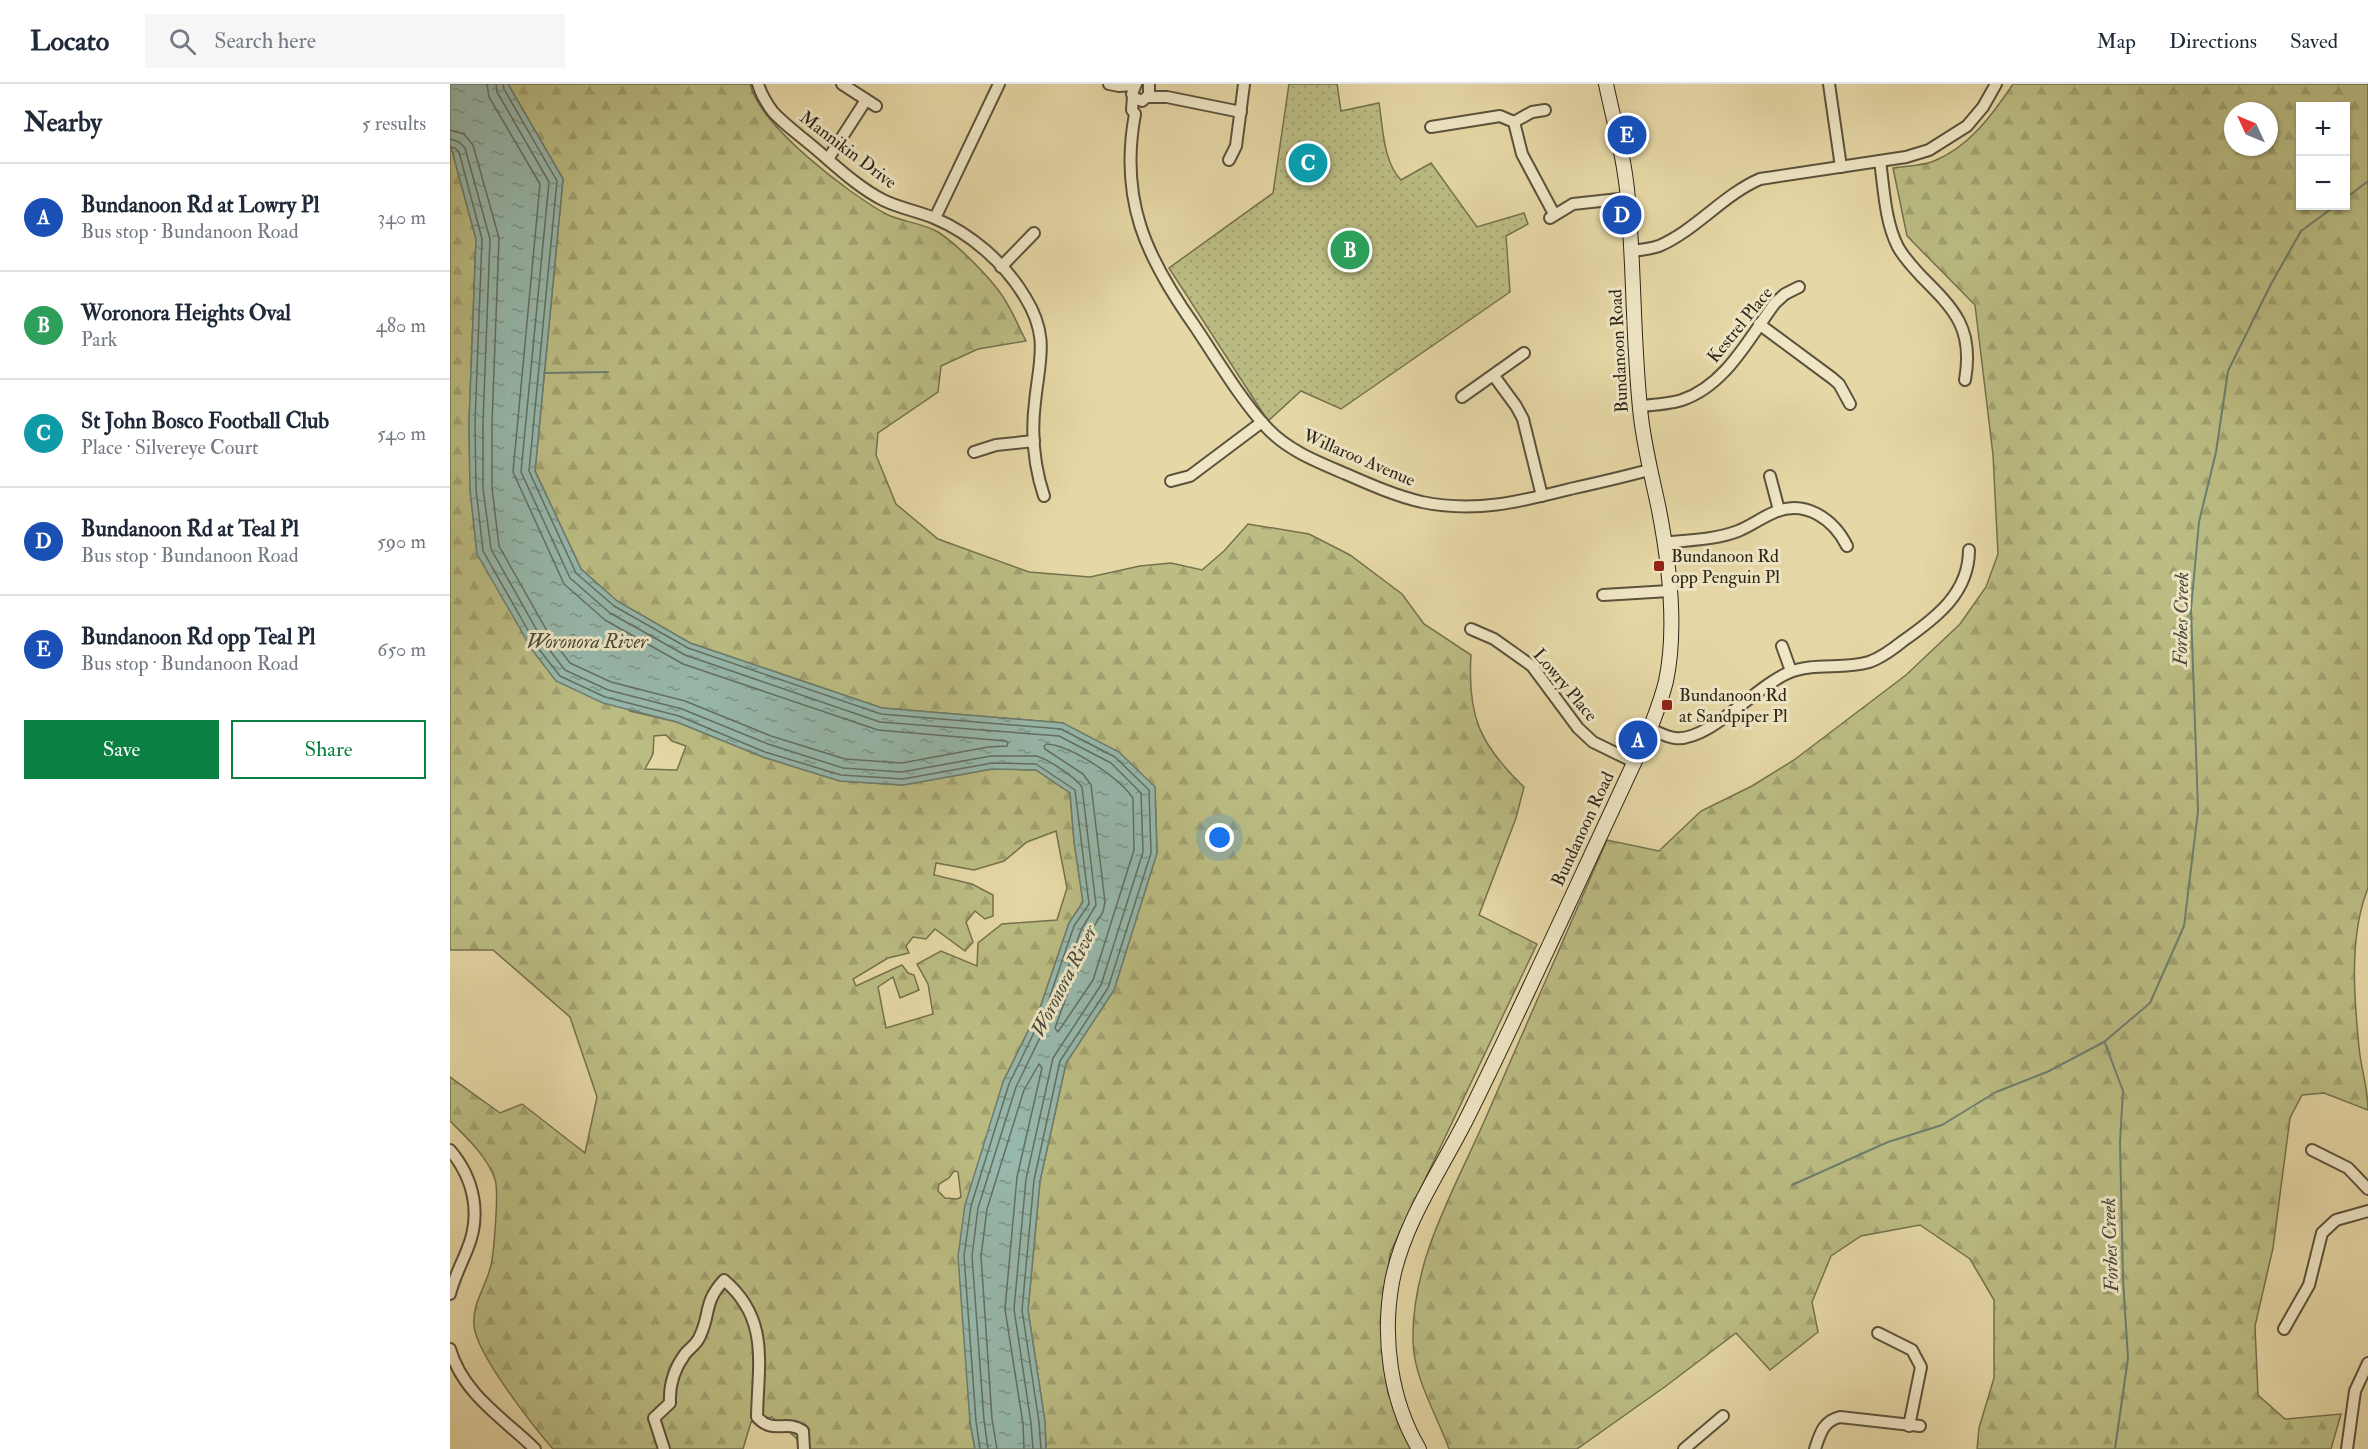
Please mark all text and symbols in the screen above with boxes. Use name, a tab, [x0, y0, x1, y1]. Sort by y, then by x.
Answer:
search box	[145, 14, 565, 68]
text: Locato	[30, 24, 109, 59]
icon: search	[166, 25, 199, 58]
text: Search here	[214, 27, 316, 55]
text: Map	[2096, 28, 2136, 55]
text: Directions	[2169, 28, 2257, 55]
text: Saved	[2290, 28, 2338, 55]
north arrow	[2224, 102, 2278, 156]
map controls	[2296, 102, 2350, 210]
button: +	[2296, 102, 2350, 156]
street label: Mannikin Drive	[795, 106, 902, 194]
text: Nearby	[24, 107, 102, 139]
text: 5 results	[362, 111, 426, 136]
pin: E	[1608, 112, 1646, 158]
pin: C	[1288, 140, 1328, 185]
button: −	[2296, 156, 2350, 210]
text: Bundanoon Rd at Lowry Pl	[81, 191, 319, 219]
pin: D	[1602, 192, 1642, 238]
text: A	[37, 205, 50, 230]
text: 340 m	[378, 205, 426, 230]
text: Bus stop · Bundanoon Road	[81, 219, 299, 244]
pin: B	[1330, 228, 1370, 272]
street label: Kestrel Place	[1702, 282, 1778, 368]
street label: Bundanoon Road	[1604, 288, 1634, 413]
text: Woronora Heights Oval	[81, 299, 291, 327]
text: B	[37, 313, 50, 338]
text: 480 m	[376, 313, 426, 338]
text: Park	[81, 327, 117, 352]
text: St John Bosco Football Club	[81, 407, 329, 435]
text: C	[36, 421, 51, 446]
text: 540 m	[377, 421, 426, 446]
street label: Willaroo Avenue	[1299, 424, 1419, 492]
text: Place · Silvereye Court	[81, 435, 259, 460]
text: Bundanoon Rd at Teal Pl	[81, 515, 299, 543]
text: D	[35, 529, 52, 554]
text: 590 m	[377, 529, 426, 554]
text: Bus stop · Bundanoon Road	[81, 543, 299, 568]
place label: Bundanoon Rd opp Penguin Pl	[1671, 545, 1780, 589]
marker: Bundanoon Rd opp Penguin Pl	[1652, 559, 1666, 573]
water label: Forbes Creek	[2168, 572, 2194, 667]
text: Bundanoon Rd opp Teal Pl	[81, 623, 315, 651]
water label: Woronora River	[526, 629, 649, 654]
text: E	[36, 637, 51, 662]
text: 650 m	[377, 637, 426, 662]
street label: Lowry Place	[1528, 644, 1603, 727]
text: Bus stop · Bundanoon Road	[81, 651, 299, 676]
place label: Bundanoon Rd at Sandpiper Pl	[1679, 684, 1788, 728]
marker: Bundanoon Rd at Sandpiper Pl	[1660, 698, 1674, 712]
pin: A	[1618, 718, 1658, 762]
button: Save	[24, 720, 219, 779]
button: Share	[231, 720, 426, 779]
street label: Bundanoon Road	[1546, 768, 1620, 890]
your location	[1205, 823, 1234, 852]
water label: Woronora River	[1025, 920, 1103, 1041]
water label: Forbes Creek	[2096, 1197, 2124, 1294]

